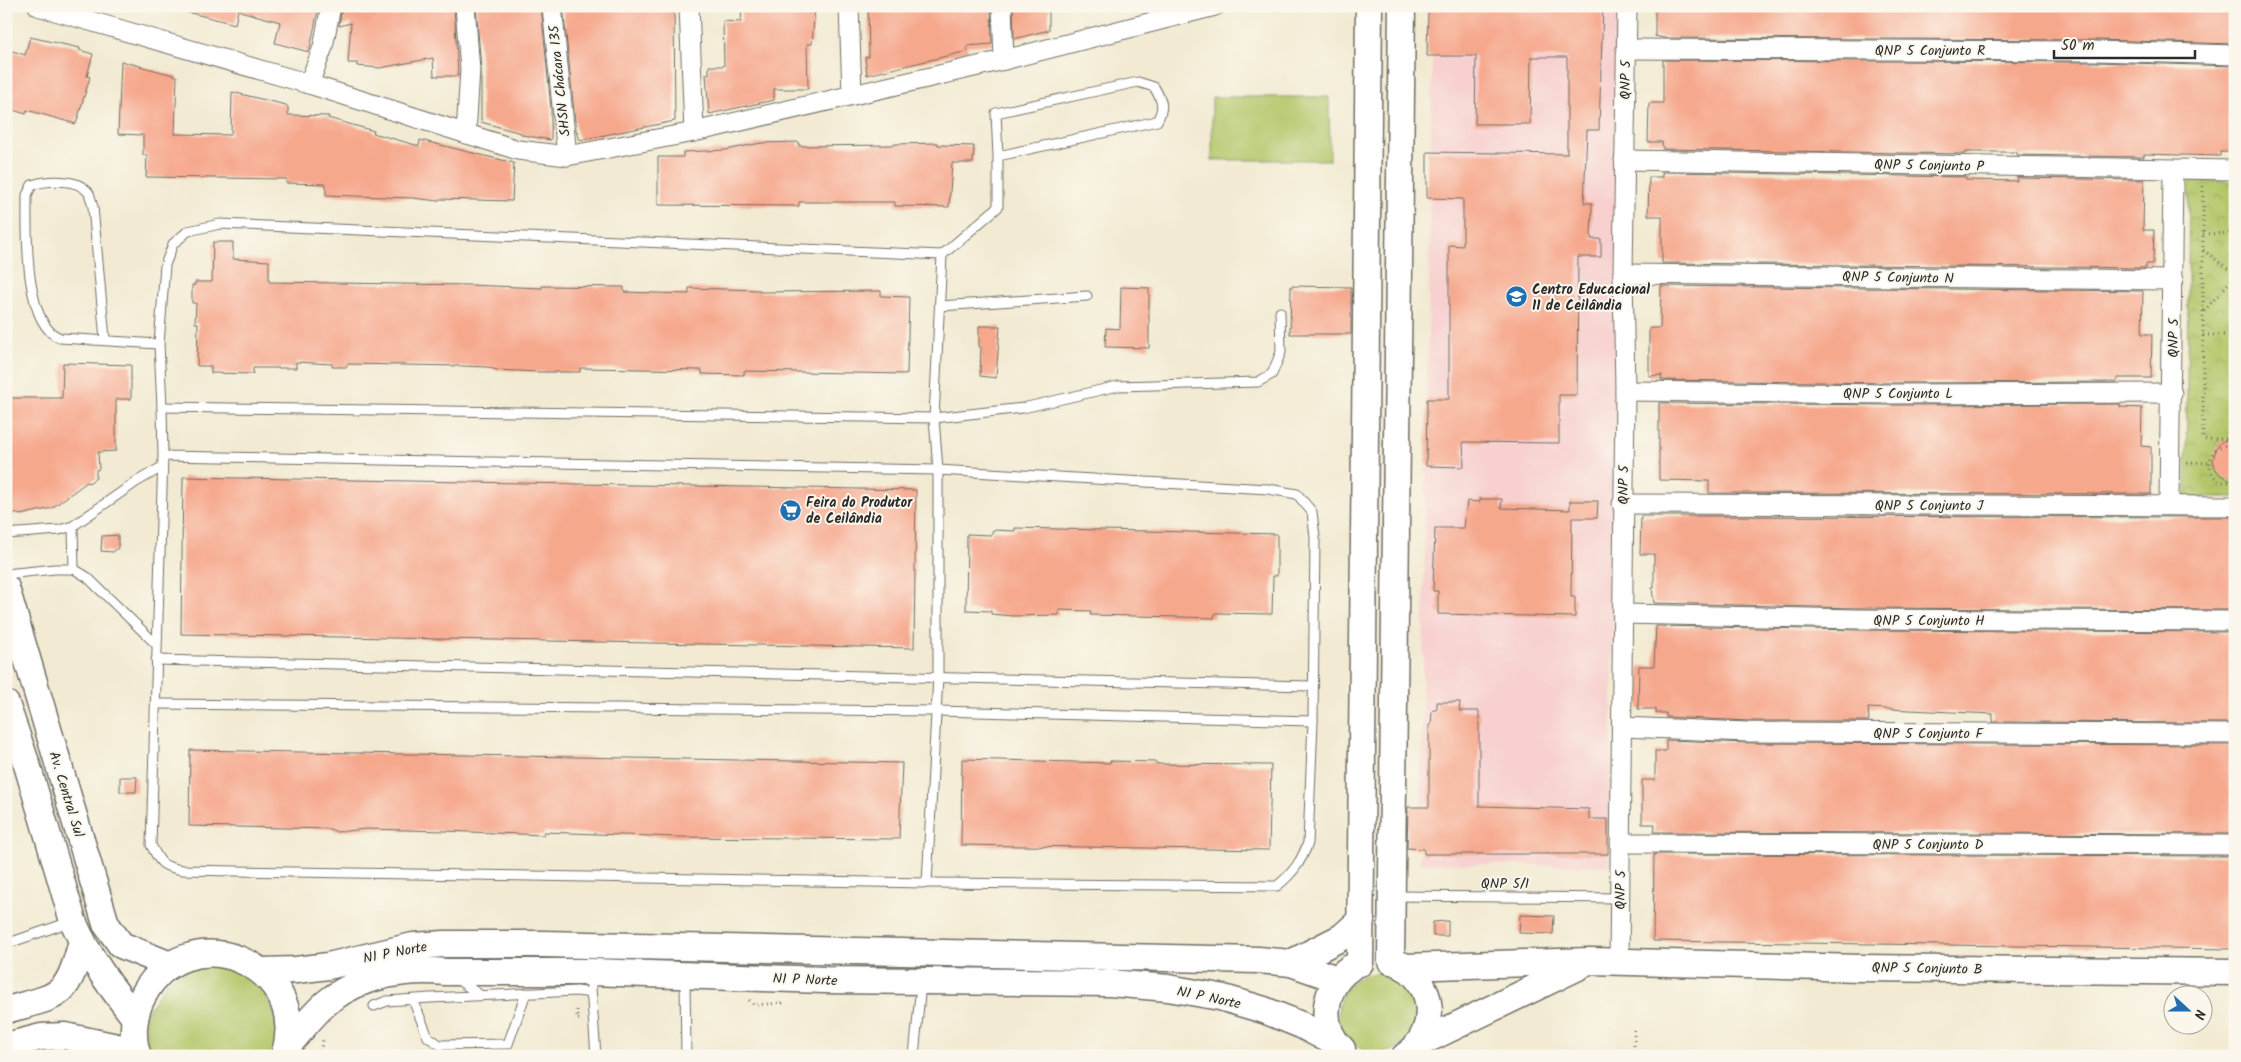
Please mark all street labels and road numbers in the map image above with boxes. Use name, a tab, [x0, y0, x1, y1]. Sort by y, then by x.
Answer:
street label: SHSN Chácara 135	[543, 23, 577, 137]
street label: QNP 5 Conjunto R	[1875, 40, 1985, 62]
street label: QNP 5	[1615, 59, 1637, 100]
street label: QNP 5 Conjunto P	[1874, 154, 1984, 178]
street label: QNP 5 Conjunto N	[1842, 266, 1954, 290]
street label: QNP 5	[2163, 317, 2185, 358]
street label: QNP 5 Conjunto L	[1843, 383, 1953, 405]
street label: QNP 5	[1613, 464, 1635, 505]
street label: QNP 5 Conjunto J	[1875, 495, 1984, 517]
street label: QNP 5 Conjunto H	[1873, 610, 1985, 632]
street label: QNP 5 Conjunto F	[1873, 723, 1984, 745]
street label: Av. Central Sul	[43, 749, 90, 840]
street label: QNP 5 Conjunto D	[1872, 834, 1984, 856]
street label: QNP 5	[1610, 869, 1632, 910]
street label: QNP 5/1	[1481, 873, 1529, 895]
street label: N1 P Norte	[361, 936, 430, 970]
street label: QNP 5 Conjunto B	[1871, 957, 1983, 981]
street label: N1 P Norte	[772, 968, 838, 992]
street label: N1 P Norte	[1175, 980, 1243, 1016]

